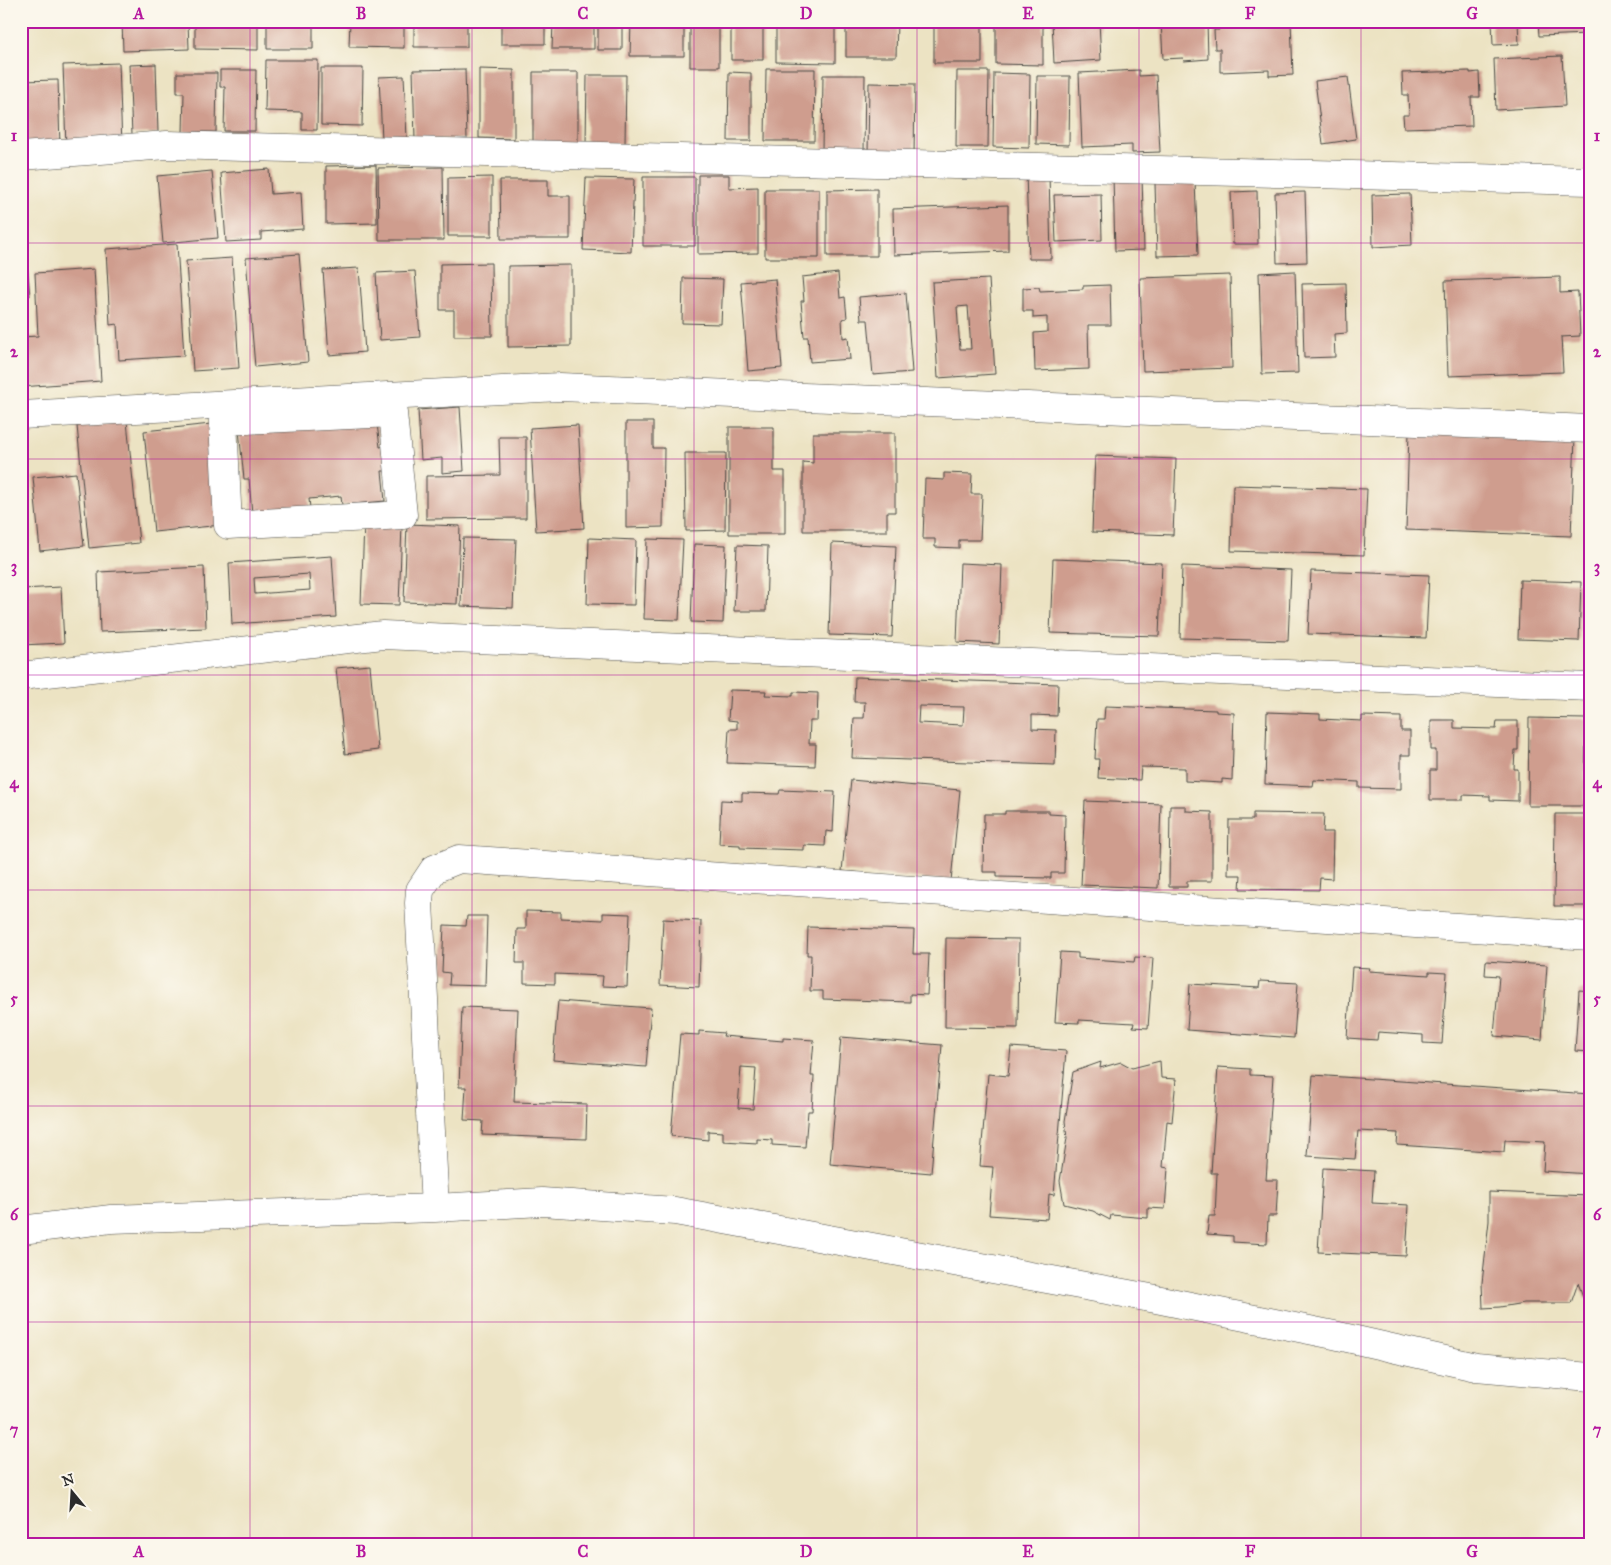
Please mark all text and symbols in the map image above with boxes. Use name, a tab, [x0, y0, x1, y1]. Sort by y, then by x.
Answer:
text: A	[133, 4, 145, 23]
text: B	[356, 4, 366, 23]
text: C	[578, 4, 589, 23]
text: D	[800, 4, 813, 23]
text: E	[1022, 4, 1034, 23]
text: F	[1245, 4, 1256, 23]
text: G	[1466, 4, 1478, 23]
text: 1	[11, 126, 18, 145]
text: 1	[1594, 126, 1601, 145]
text: 2	[10, 342, 19, 361]
text: 2	[1593, 342, 1602, 361]
text: 3	[11, 557, 17, 577]
text: 3	[1594, 557, 1600, 577]
text: 4	[10, 773, 20, 793]
text: 4	[1593, 773, 1603, 793]
text: 5	[10, 989, 18, 1008]
text: 5	[1593, 989, 1601, 1008]
text: 6	[10, 1205, 19, 1224]
text: 6	[1593, 1205, 1602, 1224]
text: 7	[10, 1420, 19, 1439]
text: 7	[1593, 1420, 1602, 1439]
north arrow	[48, 1468, 98, 1518]
text: N	[60, 1470, 77, 1490]
text: A	[133, 1542, 145, 1561]
text: B	[356, 1542, 366, 1561]
text: C	[578, 1542, 589, 1561]
text: D	[800, 1542, 813, 1561]
text: E	[1022, 1542, 1034, 1561]
text: F	[1245, 1542, 1256, 1561]
text: G	[1466, 1542, 1478, 1561]

